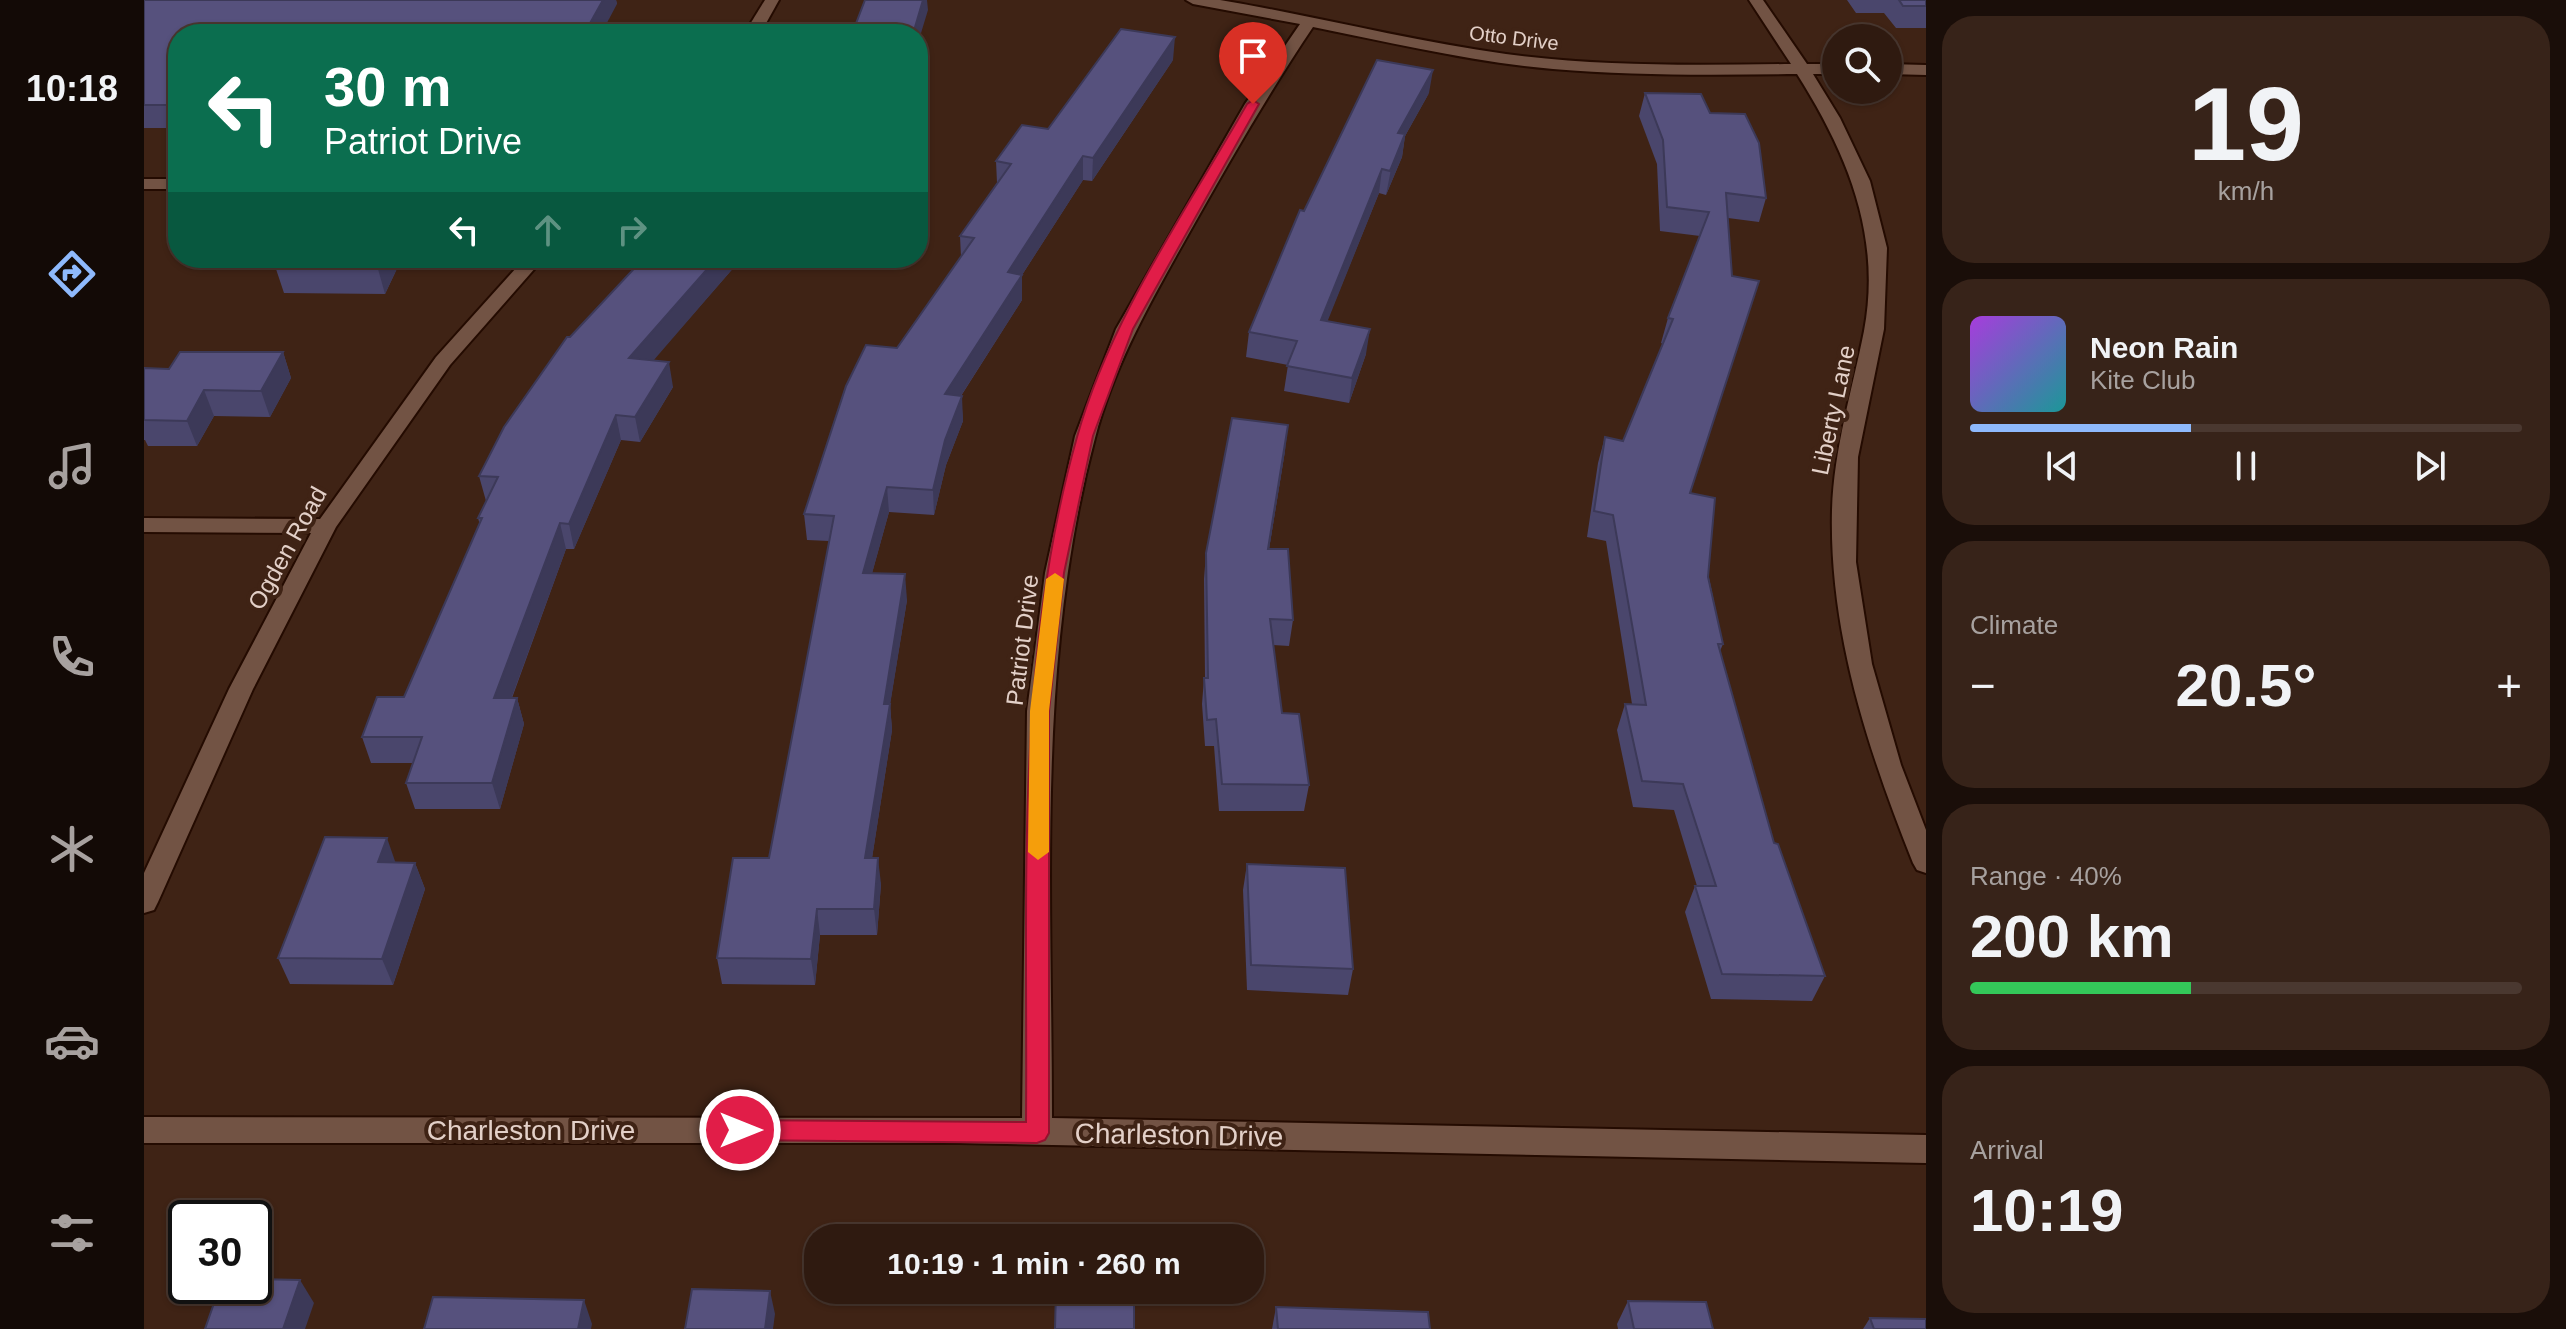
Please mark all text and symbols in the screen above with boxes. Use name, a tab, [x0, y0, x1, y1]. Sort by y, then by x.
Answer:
pin	[1219, 22, 1287, 104]
street label: Otto Drive	[1468, 22, 1560, 54]
map controls	[1822, 24, 1902, 104]
button: search	[1822, 24, 1902, 104]
icon: arrive	[1231, 34, 1275, 78]
text: 30 m	[324, 55, 452, 118]
icon: left	[192, 56, 296, 160]
text: 19	[2188, 66, 2304, 182]
text: 10:18	[26, 68, 118, 109]
text: Patriot Drive	[324, 121, 522, 162]
text: km/h	[2218, 176, 2274, 206]
icon: left	[442, 208, 486, 252]
icon: ahead	[526, 208, 570, 252]
icon: right	[610, 208, 654, 252]
icon: directions	[44, 246, 100, 302]
text: Neon Rain	[2090, 331, 2238, 364]
street label: Liberty Lane	[1806, 343, 1860, 477]
text: Kite Club	[2090, 365, 2196, 395]
icon: music	[44, 438, 100, 494]
icon: previous	[2040, 444, 2084, 488]
icon: pause	[2224, 444, 2268, 488]
icon: next	[2408, 444, 2452, 488]
street label: Ogden Road	[242, 482, 332, 614]
street label: Patriot Drive	[1001, 573, 1043, 707]
text: Climate	[1970, 610, 2058, 640]
icon: phone	[44, 629, 100, 685]
text: 20.5°	[2176, 652, 2316, 719]
text: −	[1970, 661, 1996, 710]
text: +	[2496, 661, 2522, 710]
icon: climate	[44, 821, 100, 877]
text: Range · 40%	[1970, 861, 2122, 891]
text: 200 km	[1970, 903, 2174, 970]
icon: car	[44, 1013, 100, 1069]
position arrow	[698, 1088, 782, 1172]
street label: Charleston Drive	[427, 1115, 635, 1146]
street label: Charleston Drive	[1074, 1118, 1284, 1152]
text: Arrival	[1970, 1135, 2044, 1165]
text: 10:19	[1970, 1177, 2123, 1244]
speed limit sign: 30	[168, 1200, 272, 1304]
icon: filters	[44, 1205, 100, 1261]
text: 10:19 · 1 min · 260 m	[887, 1247, 1181, 1280]

